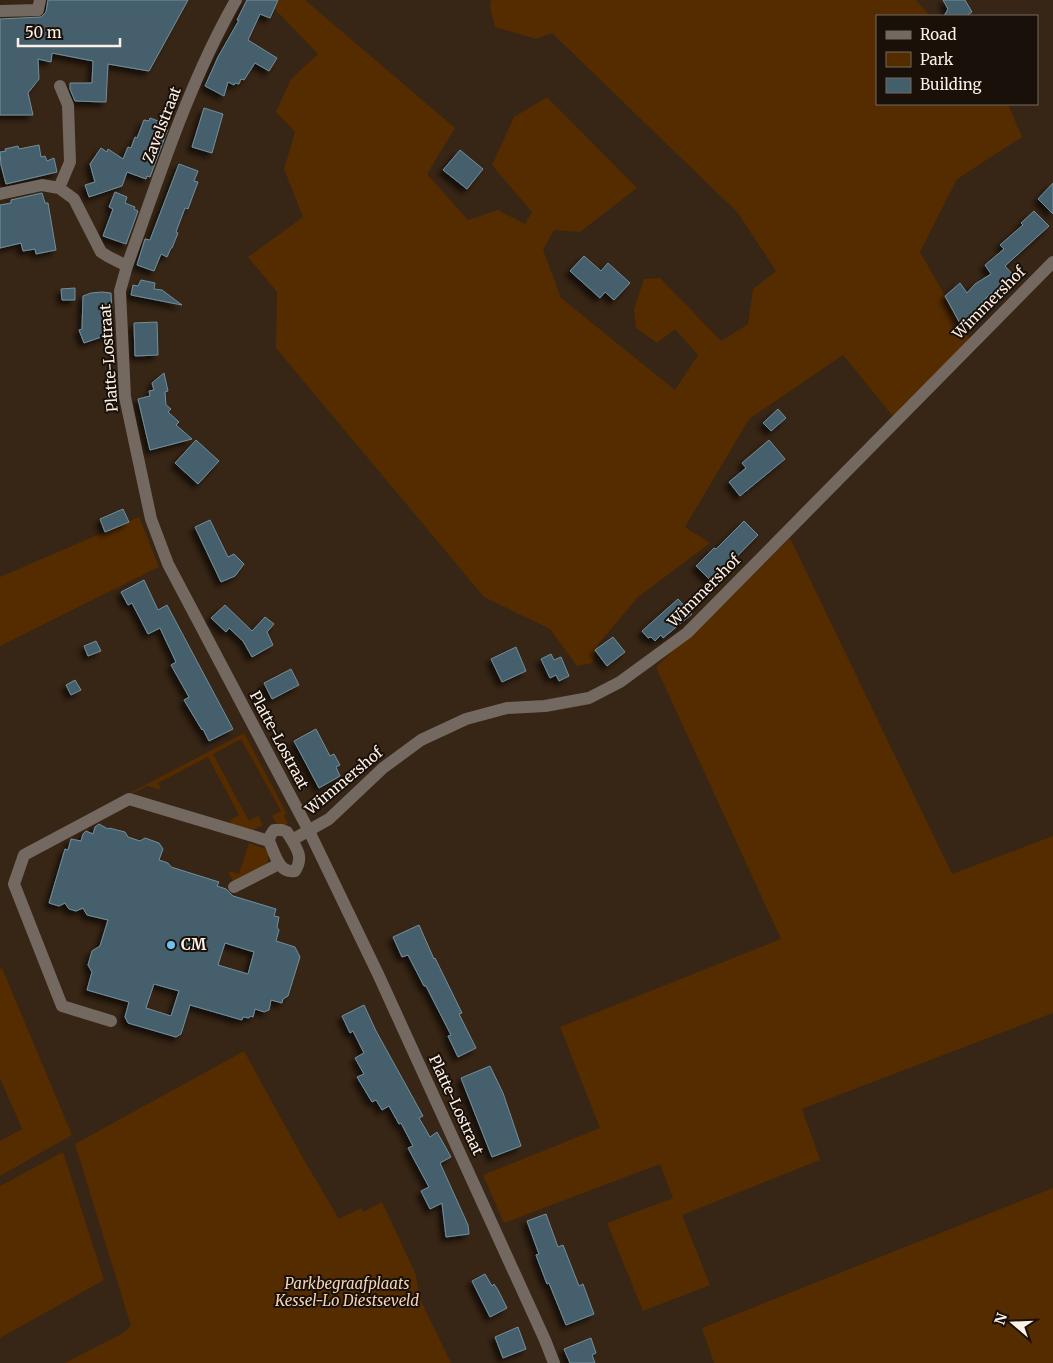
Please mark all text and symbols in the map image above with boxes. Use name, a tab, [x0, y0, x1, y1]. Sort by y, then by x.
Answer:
scale bar	[18, 15, 120, 47]
legend	[876, 15, 1038, 105]
text: 50 m	[25, 23, 62, 42]
text: Road	[920, 25, 956, 44]
text: Park	[920, 50, 954, 69]
text: Building	[920, 75, 982, 94]
street label: Zavelstraat	[138, 84, 185, 166]
street label: Wimmershof	[948, 261, 1030, 344]
street label: Platte-Lostraat	[95, 303, 122, 413]
street label: Wimmershof	[663, 549, 745, 632]
street label: Platte-Lostraat	[246, 687, 313, 792]
street label: Wimmershof	[300, 742, 387, 819]
place label: CM	[181, 935, 207, 954]
marker: CM	[165, 939, 177, 951]
street label: Platte-Lostraat	[425, 1052, 488, 1158]
park label: Parkbegraafplaats Kessel-Lo Diestseveld	[274, 1274, 419, 1310]
north arrow	[988, 1298, 1038, 1348]
text: N	[990, 1311, 1011, 1327]

